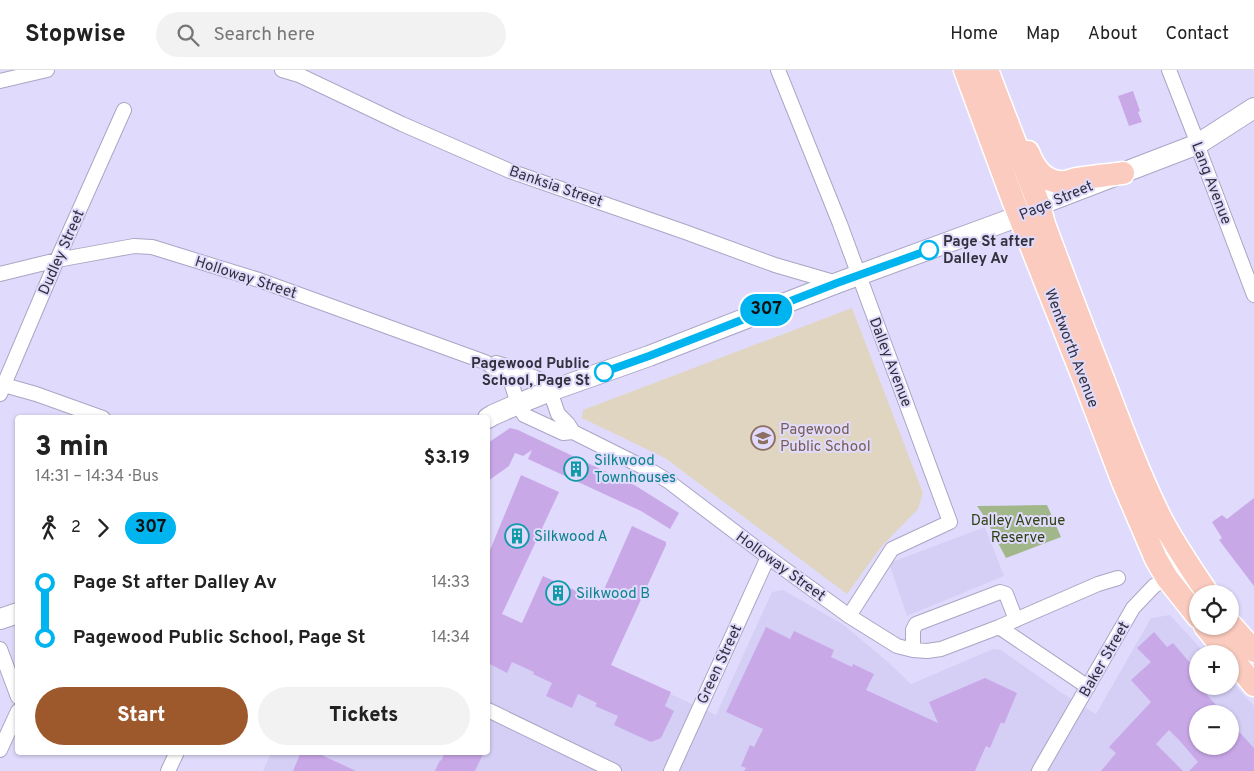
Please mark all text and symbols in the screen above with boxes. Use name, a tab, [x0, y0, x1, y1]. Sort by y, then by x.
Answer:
search box	[156, 12, 506, 57]
text: Stopwise	[25, 20, 126, 50]
icon: search	[174, 21, 202, 49]
text: Search here	[214, 23, 315, 47]
text: Home	[950, 23, 998, 46]
text: Map	[1026, 23, 1060, 46]
text: About	[1088, 23, 1137, 46]
text: Contact	[1165, 23, 1229, 46]
street label: Lang Avenue	[1186, 140, 1235, 227]
street label: Banksia Street	[506, 163, 605, 212]
street label: Page Street	[1017, 177, 1096, 225]
street label: Dudley Street	[35, 207, 90, 298]
place label: Page St after Dalley Av	[943, 233, 1035, 269]
marker: Page St after Dalley Av	[919, 240, 939, 260]
street label: Holloway Street	[192, 253, 299, 304]
street label: Wentworth Avenue	[1039, 286, 1102, 411]
line badge: 307	[737, 294, 795, 326]
text: 307	[750, 298, 782, 321]
street label: Dalley Avenue	[864, 315, 915, 410]
place label: Pagewood Public School, Page St	[471, 355, 590, 391]
marker: Pagewood Public School, Page St	[594, 362, 614, 382]
place label: Pagewood Public School	[780, 421, 871, 457]
school or university icon: Pagewood Public School	[750, 425, 776, 451]
text: 3 min	[35, 430, 109, 466]
text: $3.19	[424, 446, 470, 470]
place label: Silkwood Townhouses	[594, 452, 676, 488]
building icon: Silkwood Townhouses	[563, 456, 589, 482]
text: 14:31 – 14:34 · Bus	[35, 467, 159, 487]
park label: Dalley Avenue Reserve	[971, 512, 1065, 548]
icon: walk	[35, 514, 63, 542]
icon: forward	[89, 514, 117, 542]
text: 307	[135, 516, 166, 539]
text: 2	[71, 518, 81, 538]
building icon: Silkwood A	[504, 523, 530, 549]
place label: Silkwood A	[534, 528, 608, 547]
street label: Holloway Street	[732, 528, 829, 606]
text: Page St after Dalley Av	[73, 571, 277, 595]
text: 14:33	[432, 573, 470, 593]
building icon: Silkwood B	[545, 580, 571, 606]
place label: Silkwood B	[576, 585, 650, 604]
map controls	[1189, 585, 1239, 755]
button: locate	[1189, 585, 1239, 635]
street label: Baker Street	[1076, 619, 1135, 701]
street label: Green Street	[694, 622, 747, 707]
text: Pagewood Public School, Page St	[73, 626, 366, 650]
text: 14:34	[431, 628, 470, 648]
button: +	[1189, 645, 1239, 695]
button: Start	[35, 687, 248, 745]
button: Tickets	[258, 687, 470, 745]
button: −	[1189, 705, 1239, 755]

